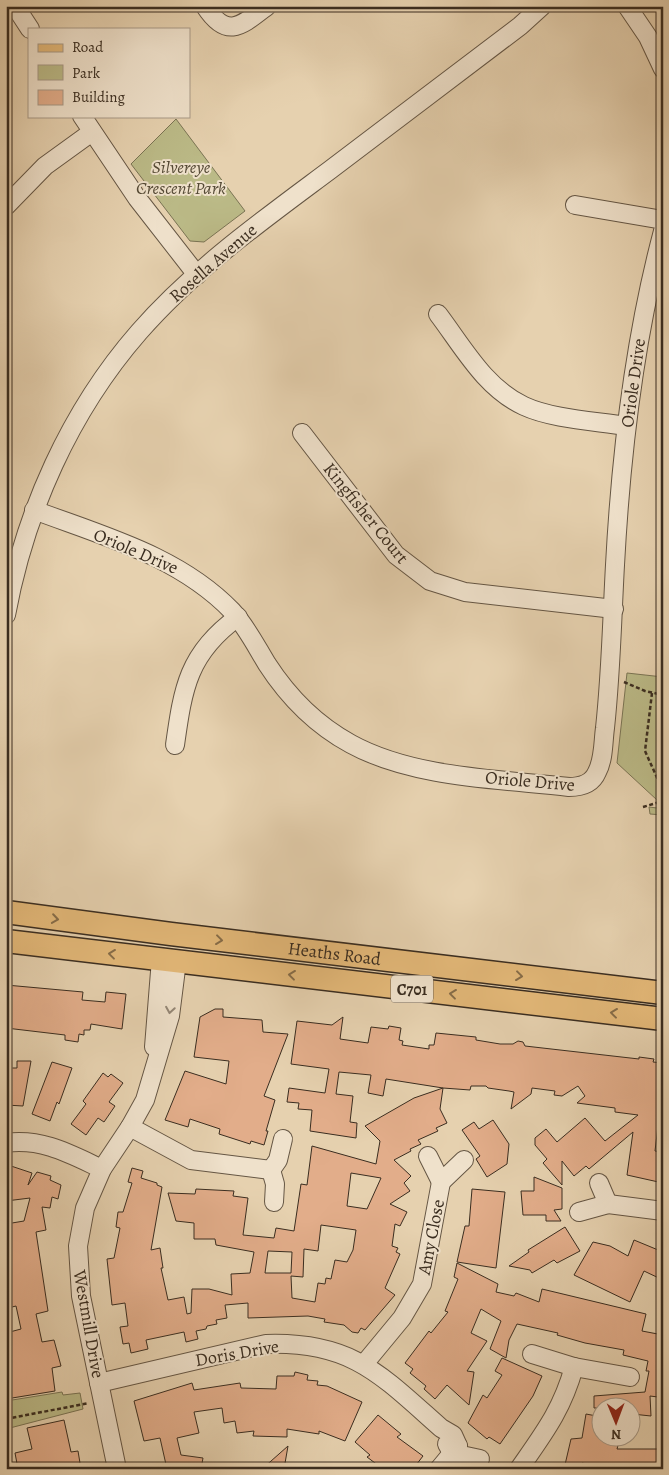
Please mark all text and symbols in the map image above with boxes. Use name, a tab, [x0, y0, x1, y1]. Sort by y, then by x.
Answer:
legend	[28, 28, 190, 118]
text: Road	[72, 37, 104, 57]
text: Park	[72, 63, 101, 83]
text: Building	[72, 87, 125, 107]
park label: Silvereye Crescent Park	[136, 155, 226, 200]
street label: Rosella Avenue	[164, 218, 262, 308]
street label: Oriole Drive	[615, 337, 651, 429]
street label: Kingfisher Court	[318, 457, 414, 569]
street label: Oriole Drive	[90, 522, 182, 580]
street label: Oriole Drive	[484, 765, 576, 797]
one-way arrow	[50, 913, 59, 923]
one-way arrow	[215, 934, 223, 945]
street label: Heaths Road	[286, 936, 383, 971]
one-way arrow	[108, 949, 116, 959]
one-way arrow	[287, 970, 295, 981]
one-way arrow	[516, 970, 524, 981]
road number: C701	[391, 976, 433, 1002]
one-way arrow	[449, 989, 457, 1000]
one-way arrow	[166, 1005, 176, 1014]
one-way arrow	[610, 1009, 619, 1019]
street label: Amy Close	[412, 1197, 450, 1278]
street label: Westmill Drive	[68, 1267, 110, 1380]
street label: Doris Drive	[193, 1334, 281, 1372]
north arrow	[592, 1398, 642, 1448]
text: N	[611, 1425, 621, 1444]

